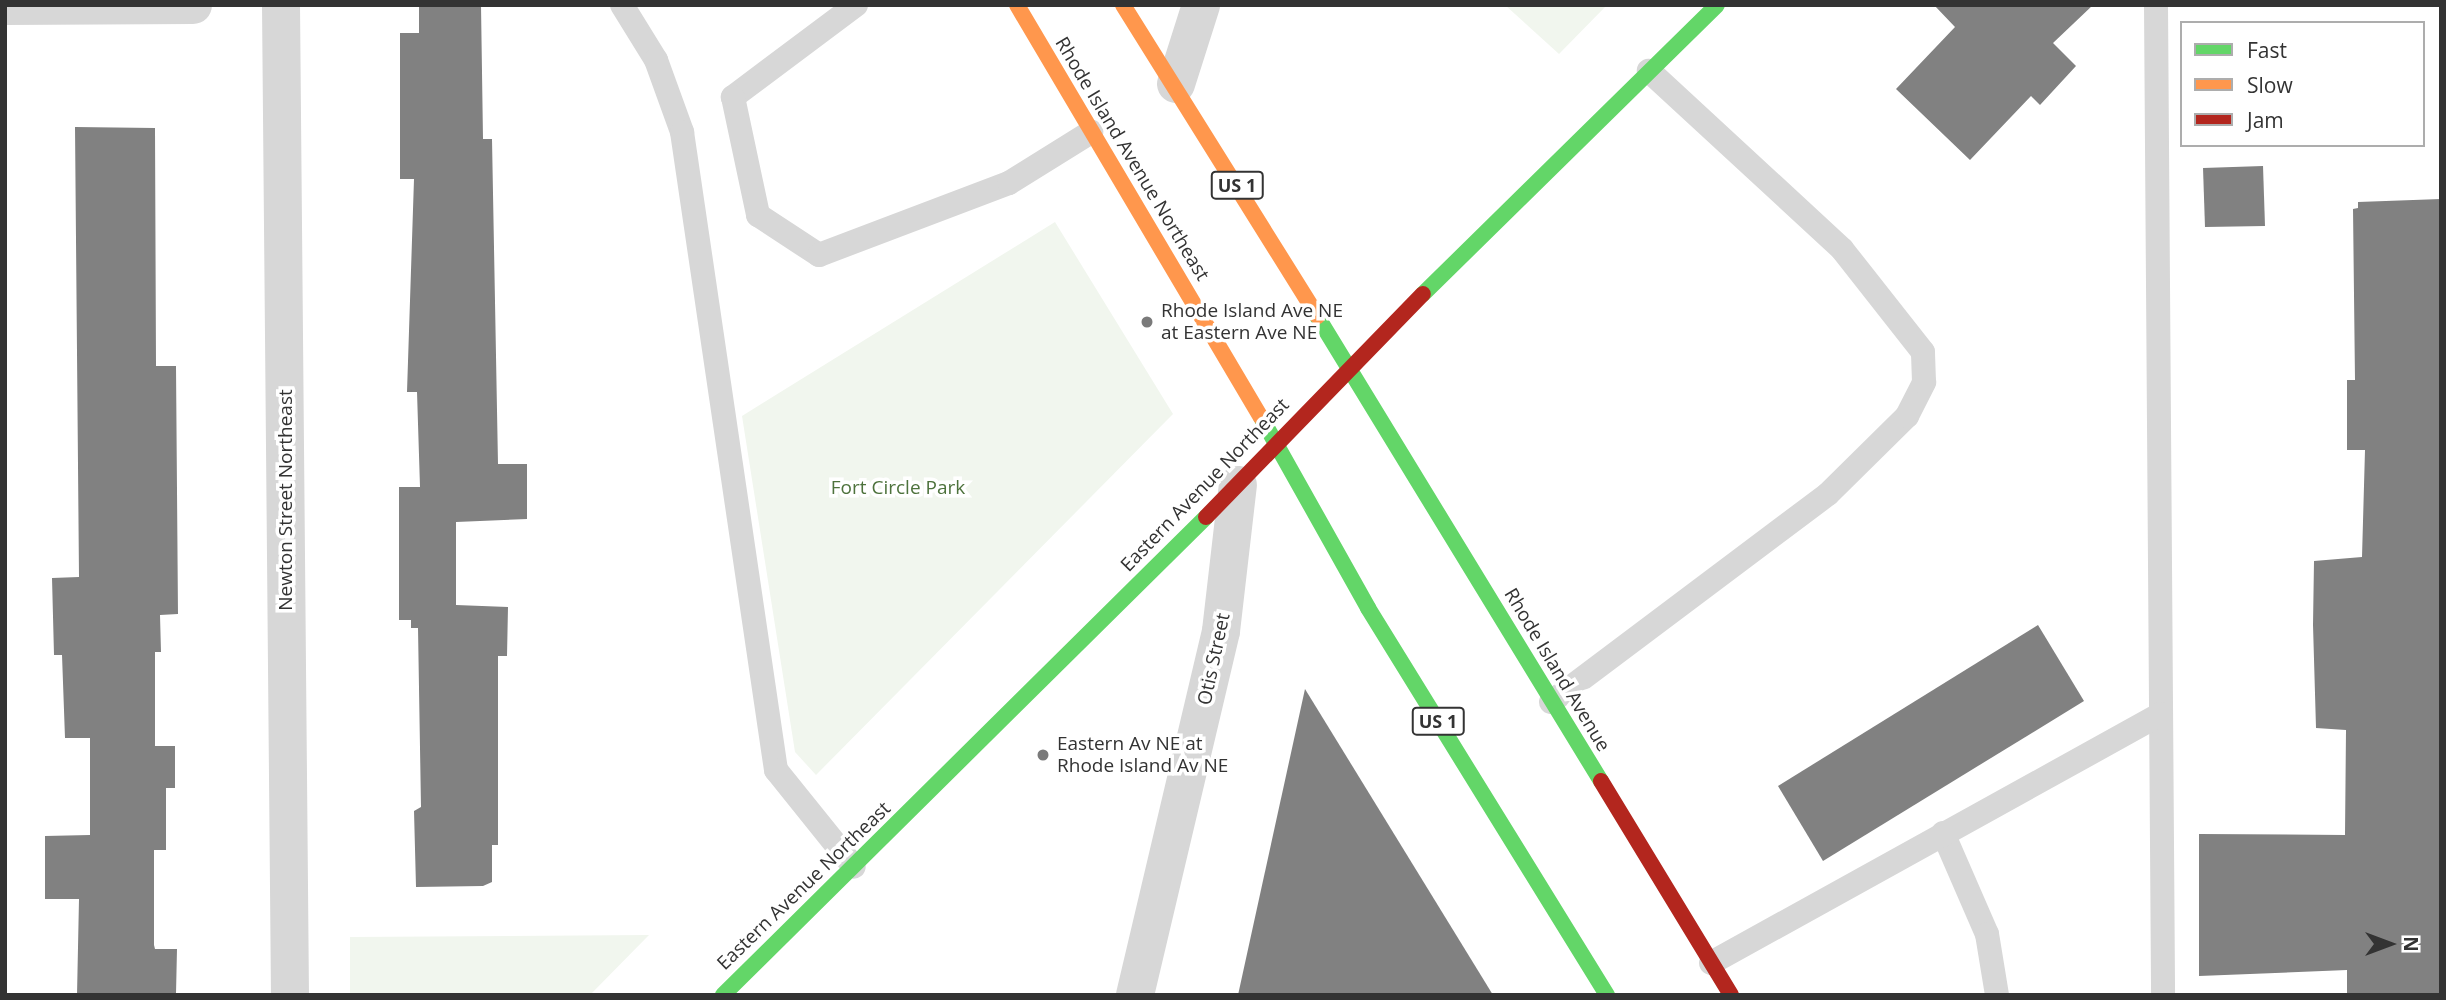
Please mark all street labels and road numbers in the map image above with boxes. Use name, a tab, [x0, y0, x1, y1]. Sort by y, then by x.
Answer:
street label: Rhode Island Avenue Northeast	[1050, 33, 1214, 285]
road number: US 1	[1211, 170, 1263, 200]
street label: Newton Street Northeast	[275, 389, 297, 611]
street label: Eastern Avenue Northeast	[1116, 394, 1294, 576]
street label: Rhode Island Avenue	[1499, 584, 1615, 756]
street label: Otis Street	[1193, 611, 1235, 707]
road number: US 1	[1412, 706, 1464, 736]
street label: Eastern Avenue Northeast	[713, 797, 895, 975]

